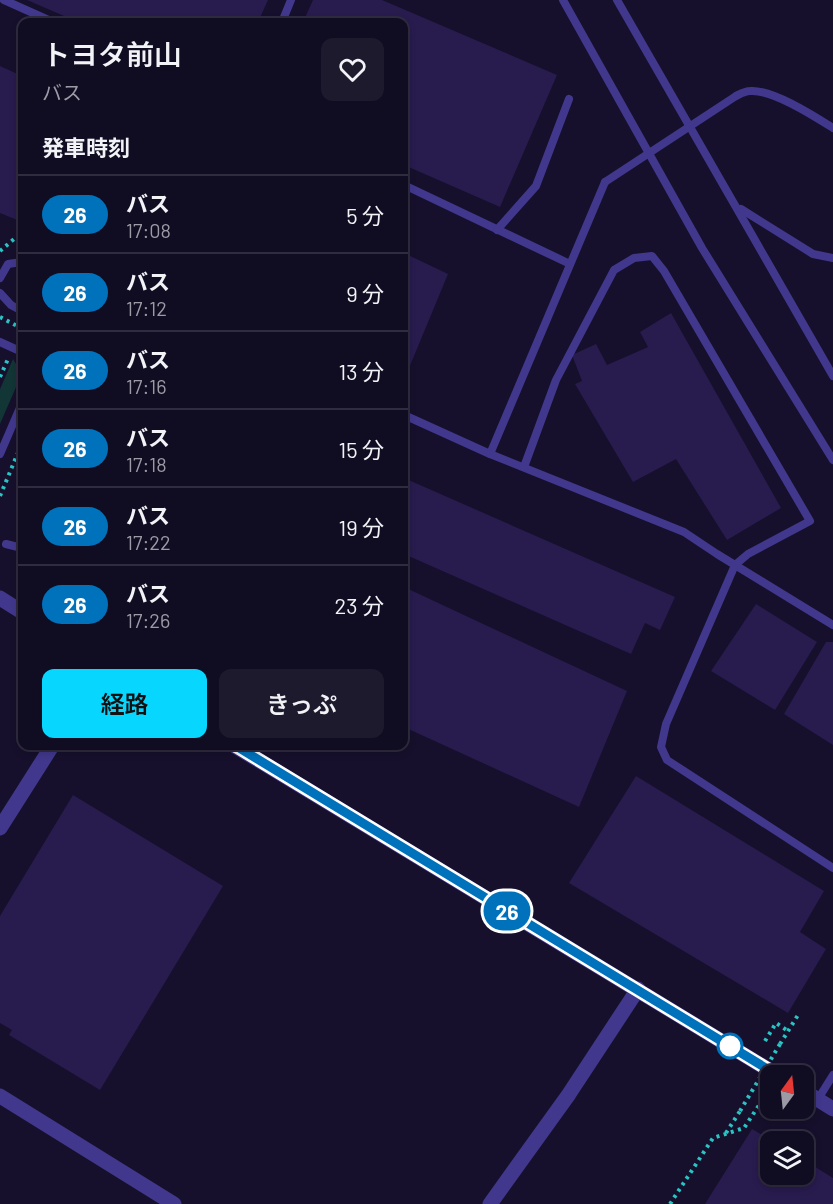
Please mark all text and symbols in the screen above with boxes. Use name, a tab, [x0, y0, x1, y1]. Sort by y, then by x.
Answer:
text: トヨタ前山	[42, 37, 182, 71]
button: heart	[321, 38, 384, 101]
text: バス	[42, 80, 82, 104]
text: 発車時刻	[42, 134, 130, 160]
text: バス	[126, 190, 170, 216]
text: 26	[63, 202, 87, 227]
text: 5 分	[346, 202, 384, 228]
text: 17:08	[126, 218, 171, 242]
text: バス	[126, 268, 170, 294]
text: 26	[63, 280, 87, 305]
text: 9 分	[346, 280, 384, 306]
text: 17:12	[126, 296, 167, 320]
text: バス	[126, 346, 170, 372]
text: 26	[63, 358, 87, 383]
text: 13 分	[339, 358, 384, 384]
text: 17:16	[126, 374, 167, 398]
text: バス	[126, 424, 170, 450]
text: 26	[63, 436, 87, 461]
text: 15 分	[339, 436, 384, 462]
text: 17:18	[126, 452, 167, 476]
text: バス	[126, 502, 170, 528]
text: 26	[63, 514, 87, 539]
text: 19 分	[338, 514, 384, 540]
text: 17:22	[126, 530, 171, 554]
text: バス	[126, 580, 170, 606]
text: 26	[63, 592, 87, 617]
text: 23 分	[335, 592, 384, 618]
text: 17:26	[126, 608, 170, 632]
button: 経路	[42, 669, 207, 738]
button: きっぷ	[219, 669, 384, 738]
line badge: 26	[480, 892, 534, 930]
text: 26	[495, 899, 519, 924]
unlabelled marker	[717, 1033, 743, 1059]
north arrow	[760, 1065, 814, 1119]
map controls	[760, 1065, 814, 1185]
button: layers	[760, 1131, 814, 1185]

